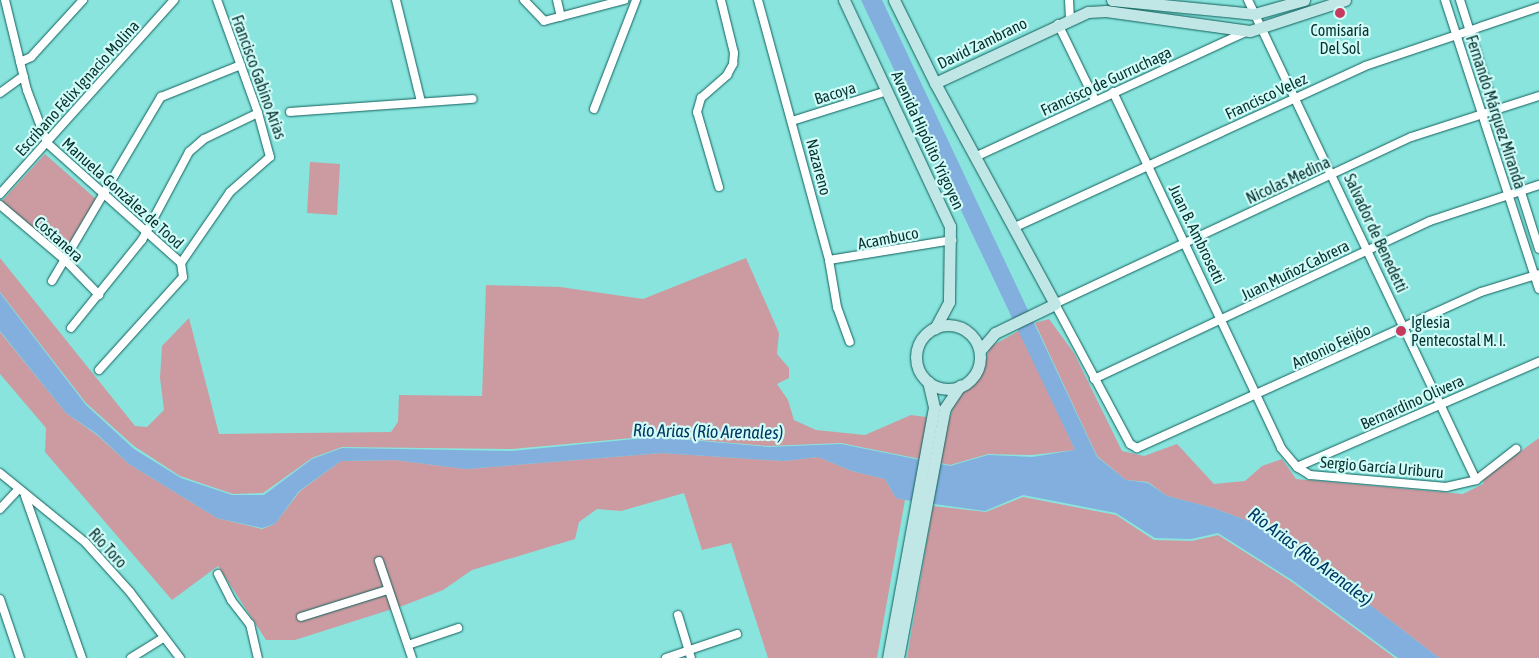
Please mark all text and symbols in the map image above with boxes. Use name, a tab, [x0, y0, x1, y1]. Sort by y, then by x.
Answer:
marker: Comisaría Del Sol	[1334, 7, 1346, 19]
street label: Francisco Gabino Arias	[228, 12, 290, 142]
street label: David Zambrano	[934, 13, 1030, 73]
street label: Escribano Félix Ignacio Molina	[11, 16, 143, 160]
place label: Comisaría Del Sol	[1311, 20, 1369, 58]
street label: Fernando Márquez Miranda	[1462, 33, 1530, 191]
street label: Francisco de Gurruchaga	[1038, 42, 1174, 120]
street label: Avenida Hipólito Yrigoyen	[887, 68, 969, 212]
street label: Francisco Velez	[1222, 69, 1310, 123]
street label: Bacoya	[812, 78, 858, 108]
street label: Manuela González de Tood	[58, 133, 188, 253]
street label: Nazareno	[802, 137, 836, 197]
street label: Nicolas Medina	[1243, 152, 1333, 208]
street label: Salvador de Benedetti	[1340, 171, 1412, 295]
street label: Juan B. Ambrosetti	[1165, 181, 1229, 287]
street label: Costanera	[31, 212, 87, 266]
street label: Acambuco	[856, 223, 920, 253]
street label: Juan Muñoz Cabrera	[1238, 236, 1352, 304]
place label: Iglesia Pentecostal M. I.	[1411, 312, 1506, 350]
street label: Antonio Feijóo	[1289, 319, 1373, 373]
marker: Iglesia Pentecostal M. I.	[1395, 325, 1407, 337]
street label: Bernardino Olivera	[1357, 371, 1467, 433]
water label: Río Arias (Río Arenales)	[633, 420, 783, 444]
street label: Sergio García Uriburu	[1319, 452, 1445, 482]
water label: Río Arias (Río Arenales)	[1244, 503, 1376, 611]
street label: Río Toro	[85, 524, 131, 572]

